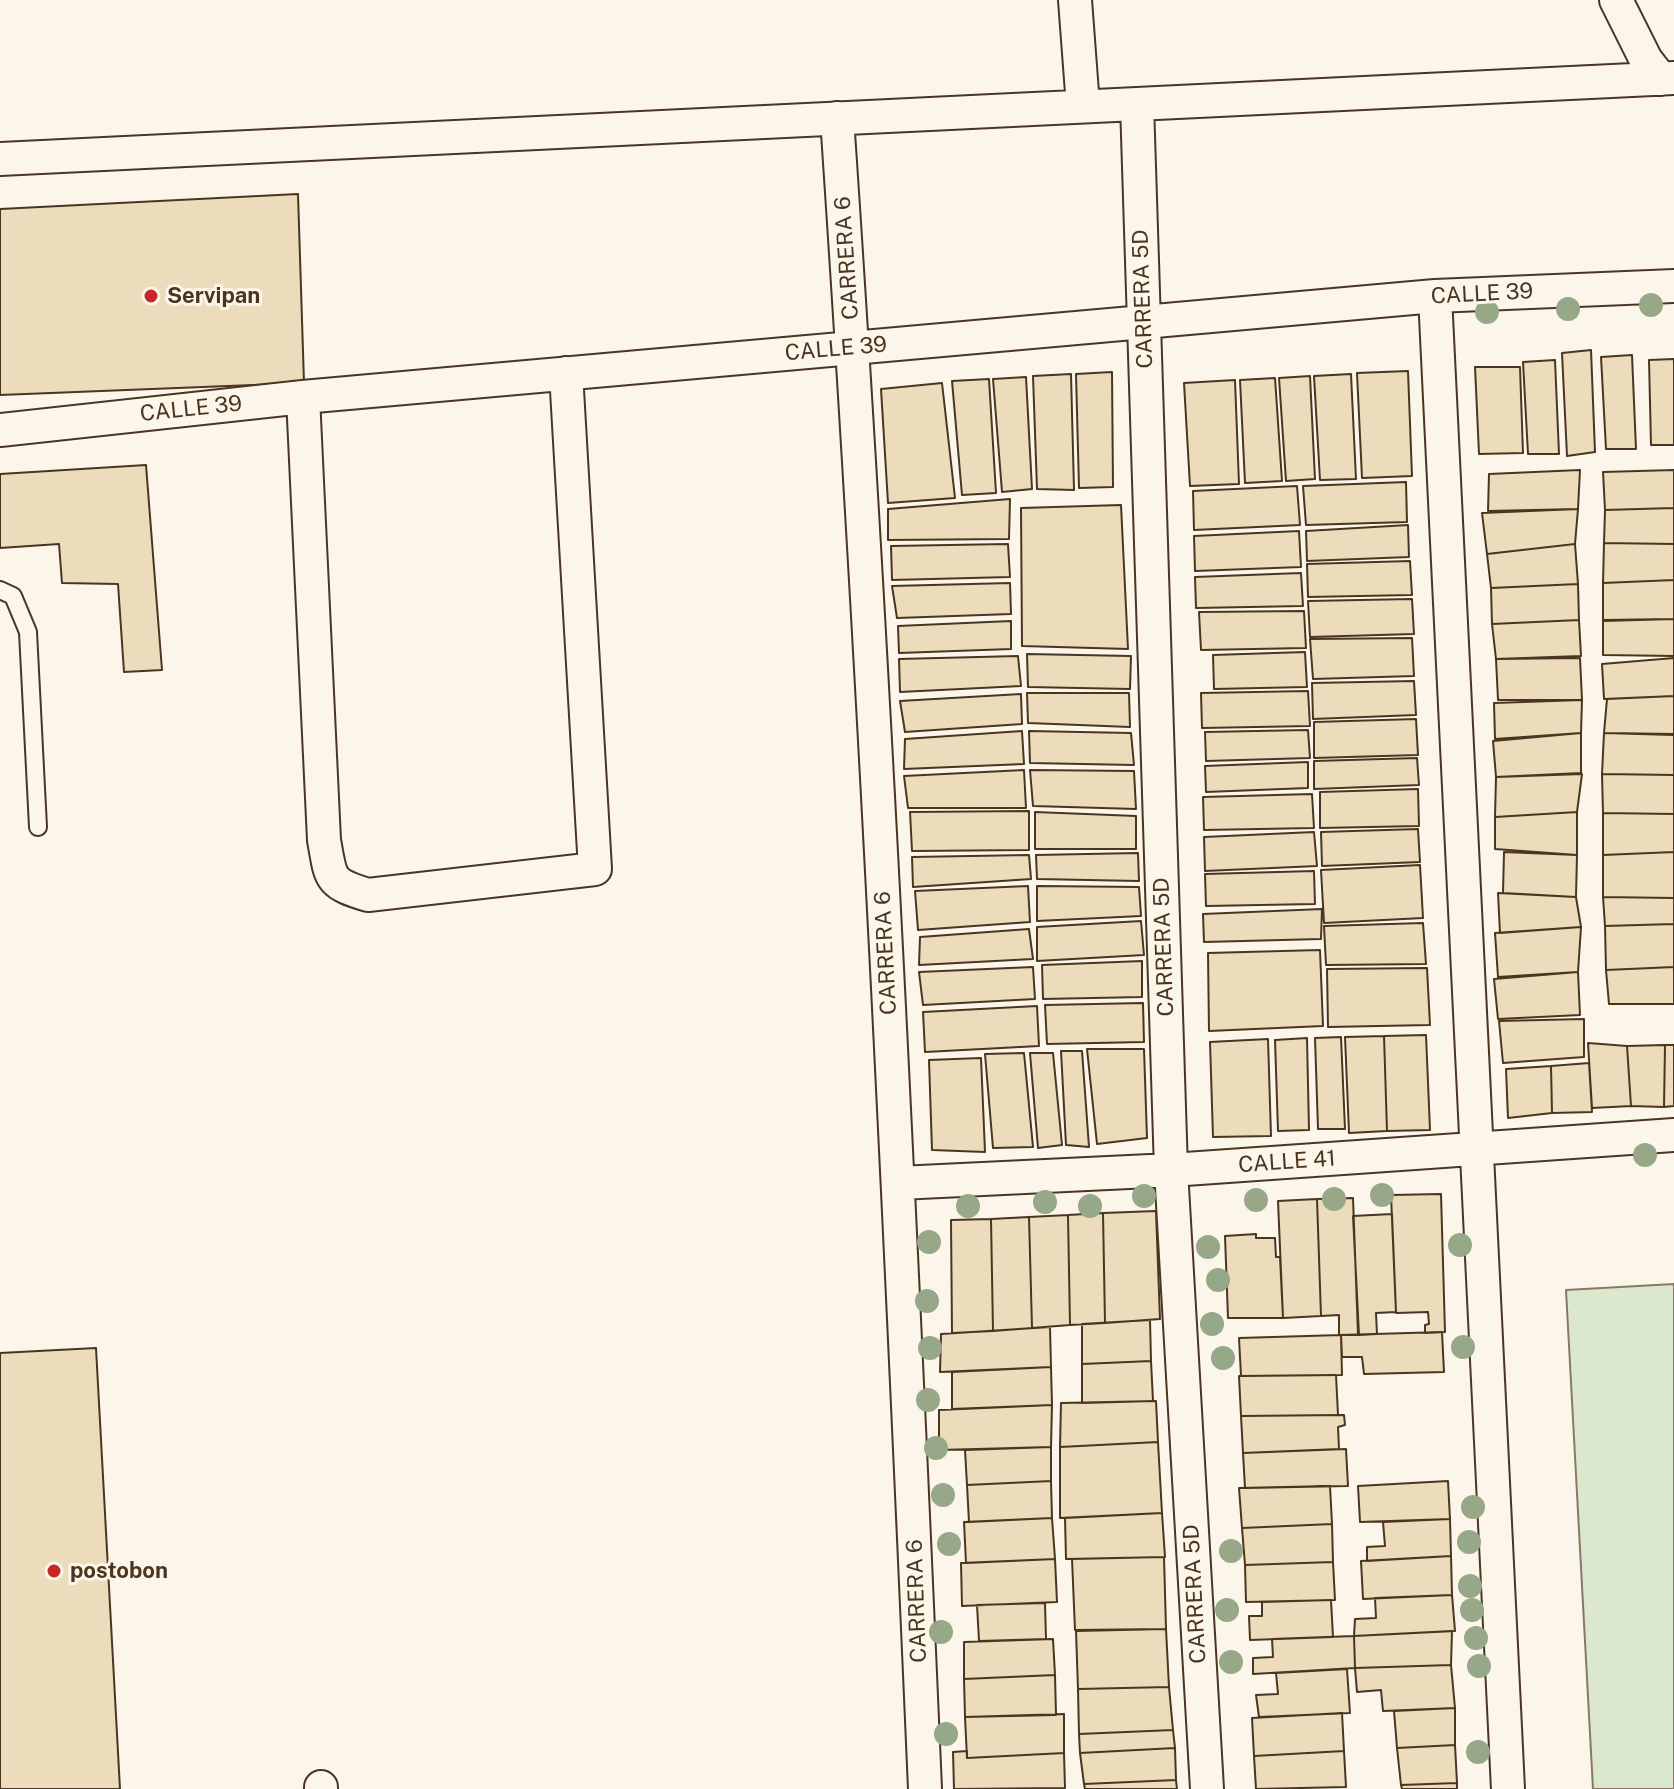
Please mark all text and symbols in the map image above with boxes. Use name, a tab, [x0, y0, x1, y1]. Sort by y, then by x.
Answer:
street label: CARRERA 6	[830, 195, 864, 321]
street label: CARRERA 5D	[1127, 229, 1159, 369]
street label: CALLE 39	[1430, 278, 1534, 310]
place label: Servipan	[167, 283, 260, 309]
marker: Servipan	[142, 287, 160, 305]
street label: CALLE 39	[784, 331, 888, 367]
street label: CALLE 39	[139, 391, 243, 427]
street label: CARRERA 5D	[1148, 877, 1180, 1017]
street label: CARRERA 6	[870, 891, 902, 1015]
street label: CALLE 41	[1237, 1145, 1337, 1179]
street label: CARRERA 5D	[1178, 1524, 1212, 1664]
street label: CARRERA 6	[902, 1539, 932, 1663]
place label: postobon	[70, 1558, 168, 1584]
marker: postobon	[45, 1562, 63, 1580]

